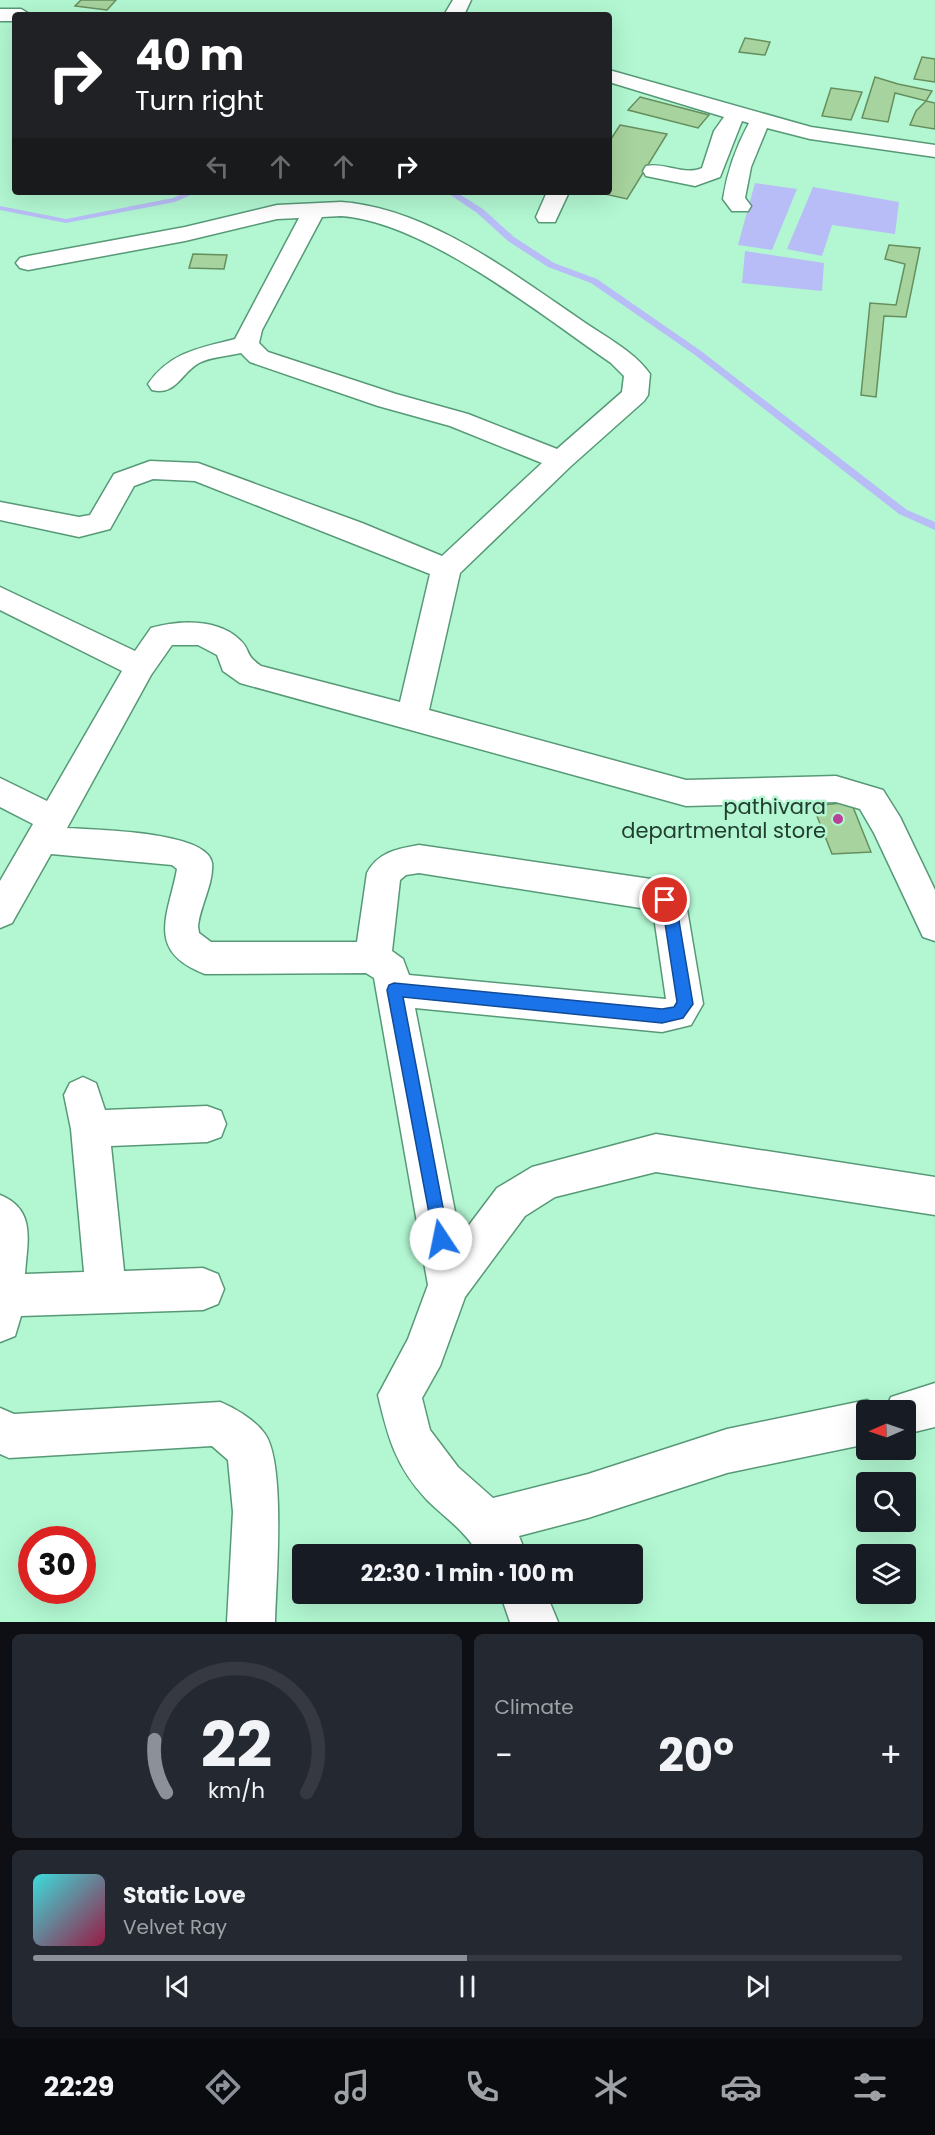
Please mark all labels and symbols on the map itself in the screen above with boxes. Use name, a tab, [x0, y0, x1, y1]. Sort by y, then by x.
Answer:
place label: pathivara departmental store	[621, 792, 826, 845]
marker: pathivara departmental store	[831, 812, 845, 826]
pin	[639, 874, 690, 925]
position arrow	[409, 1207, 473, 1271]
north arrow	[856, 1400, 916, 1460]
speed limit sign: 30	[18, 1526, 96, 1604]

